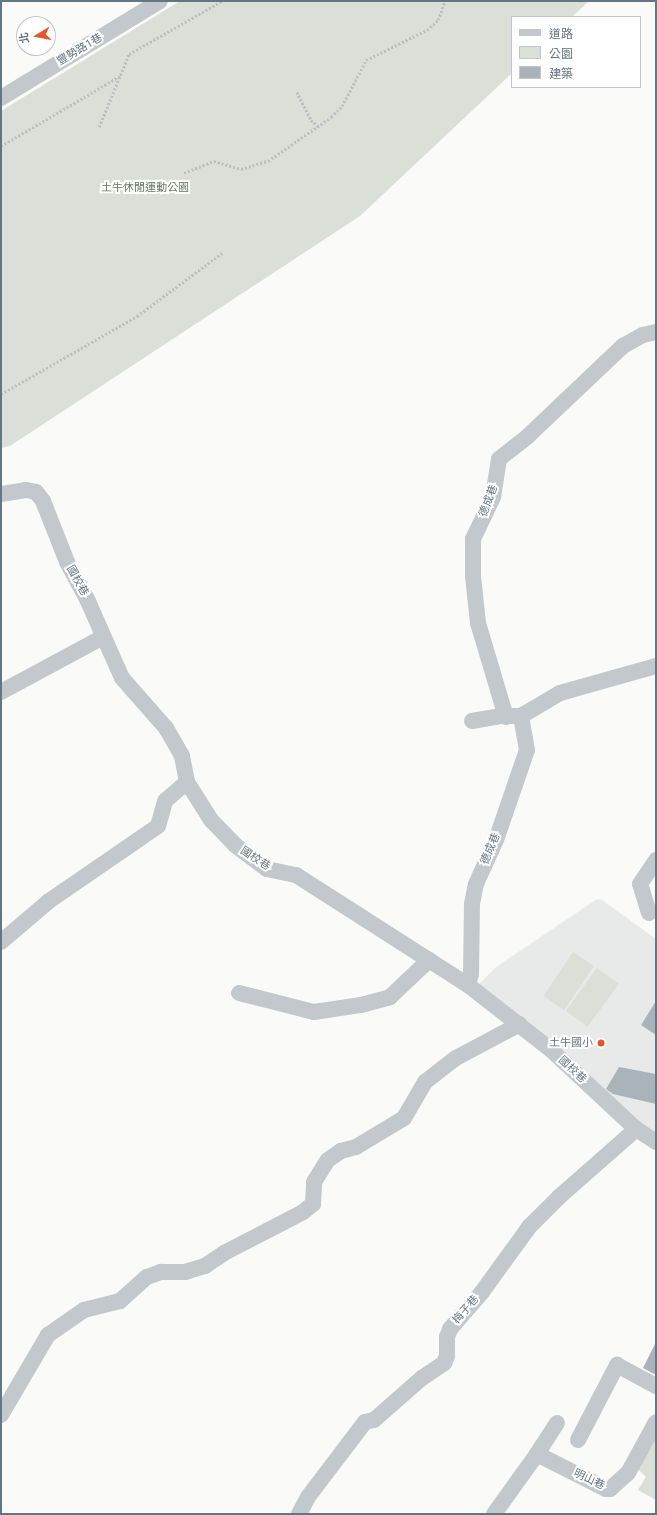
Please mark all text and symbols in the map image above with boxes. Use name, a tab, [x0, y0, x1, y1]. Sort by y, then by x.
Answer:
north arrow	[16, 16, 56, 56]
legend	[511, 16, 641, 88]
text: 道路	[549, 27, 573, 41]
text: 北	[17, 31, 32, 45]
street label: 豐勢路1巷	[55, 31, 105, 69]
text: 公園	[549, 47, 573, 61]
text: 建築	[549, 67, 573, 81]
park label: 土牛休閒運動公園	[101, 181, 189, 195]
street label: 德成巷	[477, 483, 501, 519]
street label: 國校巷	[63, 563, 91, 599]
street label: 德成巷	[478, 831, 504, 867]
street label: 國校巷	[238, 844, 272, 874]
place label: 土牛國小	[549, 1036, 593, 1050]
marker: 土牛國小	[596, 1038, 606, 1048]
street label: 國校巷	[555, 1054, 589, 1086]
street label: 梅子巷	[450, 1293, 482, 1327]
street label: 明山巷	[571, 1467, 607, 1493]

